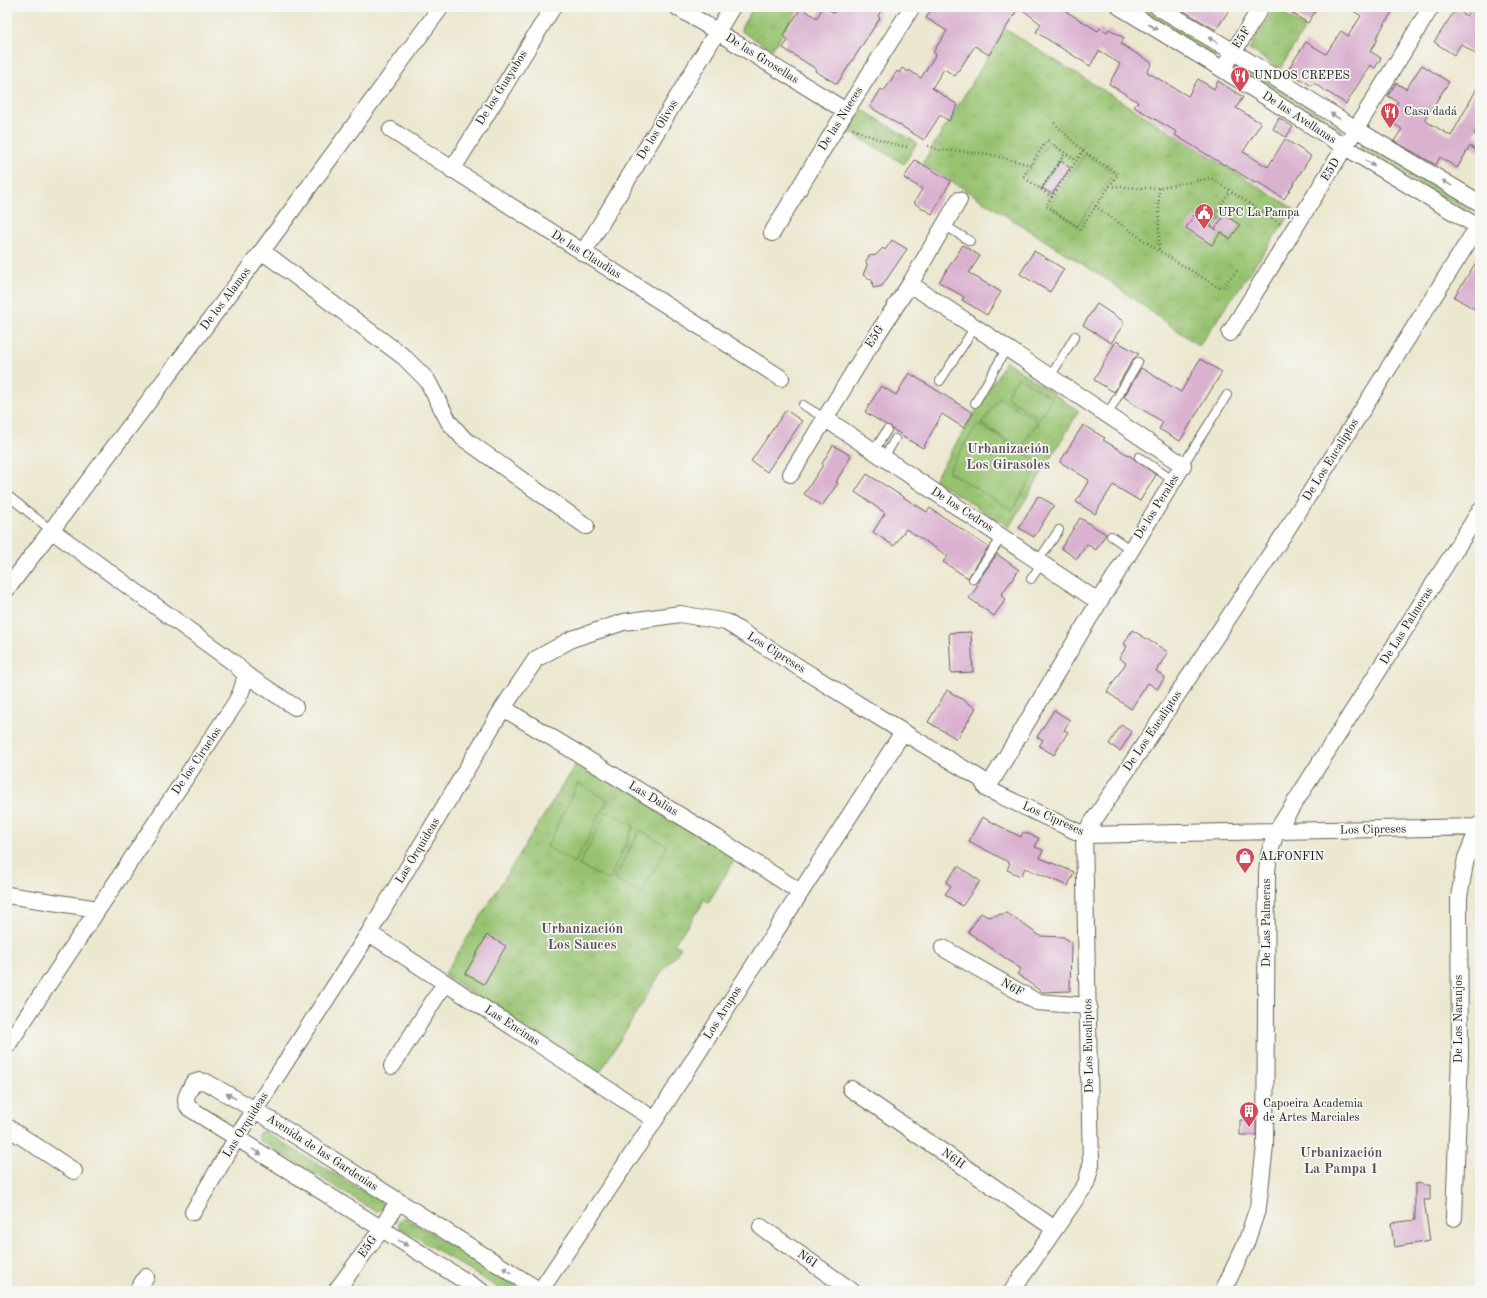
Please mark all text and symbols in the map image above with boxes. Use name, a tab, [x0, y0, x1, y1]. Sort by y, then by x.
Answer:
one-way arrow	[1147, 24, 1159, 31]
street label: E5F	[1230, 24, 1253, 51]
street label: De las Grosellas	[723, 32, 801, 86]
one-way arrow	[1207, 36, 1219, 43]
street label: De los Guayabos	[474, 48, 530, 128]
restaurant icon: UNDOS CREPES	[1229, 65, 1251, 93]
place label: UNDOS CREPES	[1254, 70, 1350, 82]
street label: De las Nueces	[817, 85, 865, 153]
street label: De las Avellanas	[1260, 90, 1338, 146]
street label: De los Olivos	[635, 98, 681, 162]
restaurant icon: Casa dadá	[1379, 101, 1401, 129]
place label: Casa dadá	[1404, 106, 1457, 118]
one-way arrow	[1330, 112, 1340, 120]
street label: E5D	[1319, 156, 1343, 184]
one-way arrow	[1365, 159, 1376, 166]
one-way arrow	[1441, 180, 1452, 187]
public building icon: UPC La Pampa	[1193, 202, 1215, 230]
place label: UPC La Pampa	[1218, 207, 1300, 219]
street label: De las Claudias	[549, 229, 623, 281]
street label: De los Alamos	[199, 265, 253, 333]
street label: E5G	[863, 323, 887, 350]
street label: De Los Eucaliptos	[1301, 417, 1361, 503]
district label: Urbanización Los Girasoles	[966, 442, 1050, 472]
street label: De los Perales	[1132, 472, 1182, 542]
street label: De los Cedros	[929, 485, 995, 535]
street label: De Las Palmeras	[1378, 585, 1436, 667]
street label: Los Cipreses	[745, 630, 807, 676]
street label: De Los Eucaliptos	[1122, 688, 1184, 774]
street label: De los Ciruelos	[170, 725, 224, 797]
street label: Las Dalias	[626, 780, 680, 818]
street label: Los Cipreses	[1020, 800, 1086, 838]
street label: Las Orquideas	[394, 816, 442, 886]
street label: Los Cipreses	[1340, 823, 1406, 837]
shop icon: ALFONFIN	[1234, 846, 1256, 874]
place label: ALFONFIN	[1259, 851, 1324, 863]
street label: De Las Palmeras	[1261, 879, 1273, 967]
district label: Urbanización Los Sauces	[541, 922, 624, 952]
street label: De Los Naranjos	[1453, 975, 1465, 1063]
street label: N6F	[998, 977, 1026, 999]
street label: Los Arupos	[702, 984, 744, 1042]
street label: De Los Eucaliptos	[1082, 999, 1096, 1093]
street label: Las Encinas	[482, 1004, 542, 1048]
street label: Las Orquideas	[221, 1090, 271, 1160]
one-way arrow	[225, 1093, 237, 1100]
place label: Capoeira Academia de Artes Marciales	[1263, 1098, 1363, 1124]
building icon: Capoeira Academia de Artes Marciales	[1238, 1100, 1260, 1128]
street label: Avenida de las Gardenias	[264, 1113, 380, 1193]
district label: Urbanización La Pampa 1	[1300, 1146, 1383, 1176]
street label: N6H	[939, 1147, 967, 1171]
one-way arrow	[252, 1148, 262, 1156]
street label: E5G	[355, 1233, 380, 1260]
one-way arrow	[398, 1239, 408, 1247]
street label: N6I	[795, 1248, 819, 1270]
one-way arrow	[502, 1266, 512, 1274]

